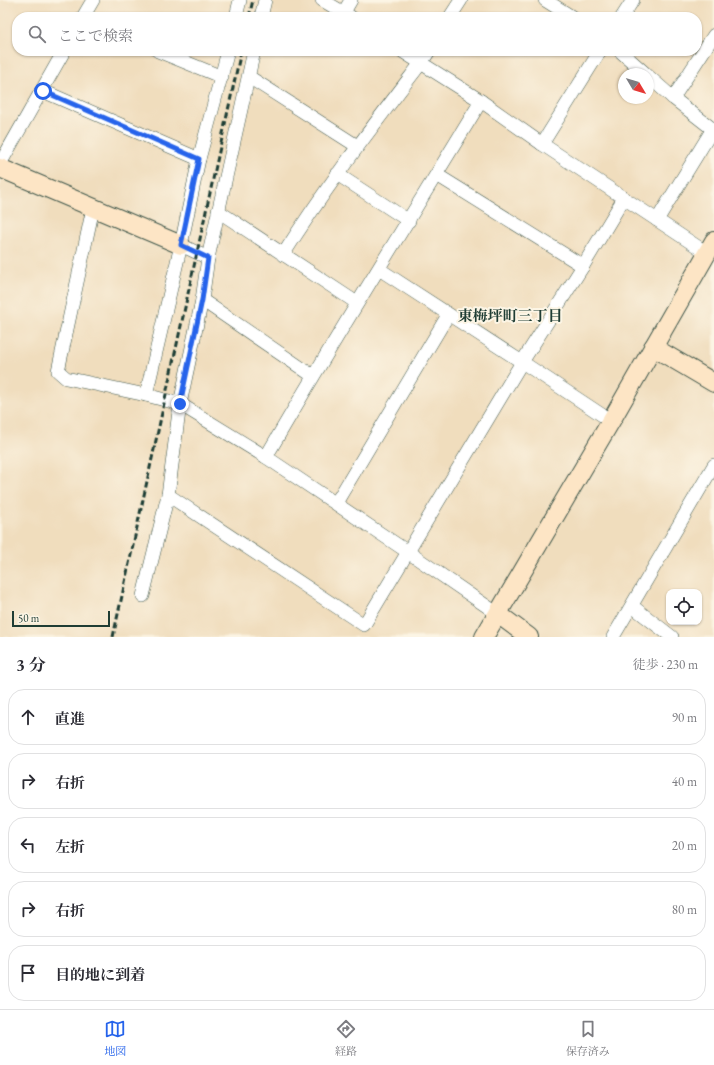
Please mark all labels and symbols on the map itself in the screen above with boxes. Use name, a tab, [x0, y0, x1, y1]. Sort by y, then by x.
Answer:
north arrow	[618, 68, 654, 104]
route start	[34, 82, 52, 100]
district label: 東梅坪町三丁目	[457, 306, 563, 325]
route end	[171, 395, 189, 413]
scale bar	[12, 609, 110, 628]

